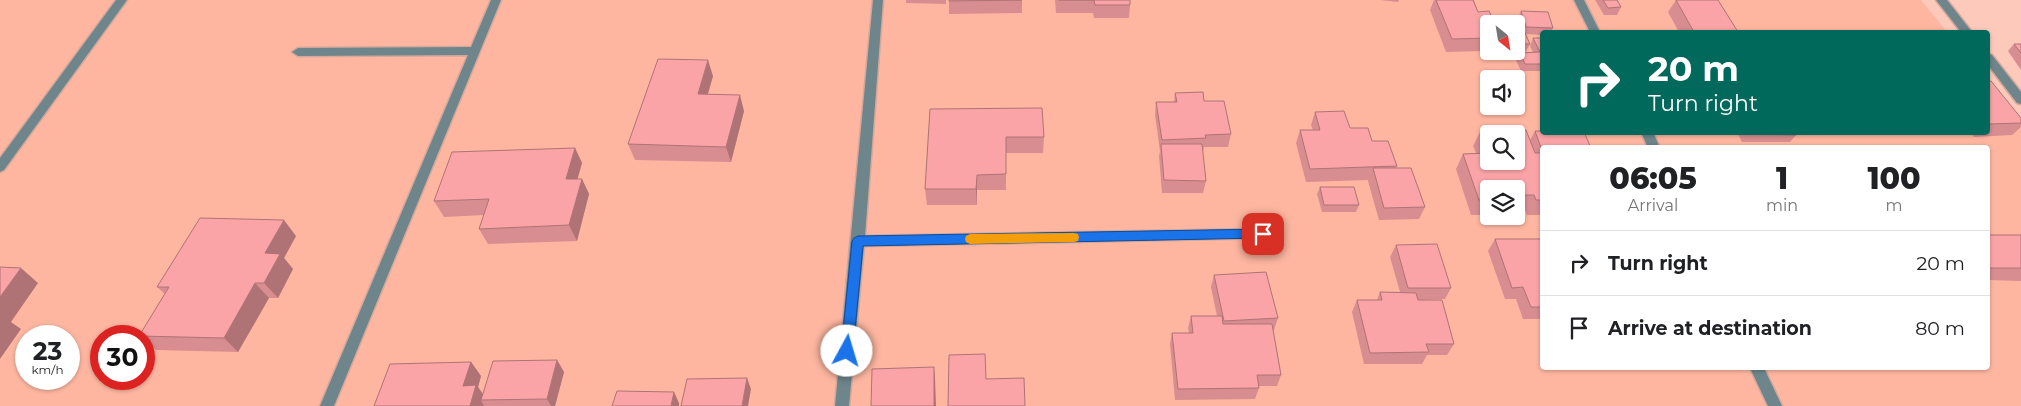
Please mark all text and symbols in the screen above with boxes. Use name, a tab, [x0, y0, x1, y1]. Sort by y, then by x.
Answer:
north arrow	[1480, 15, 1525, 60]
map controls	[1480, 15, 1525, 225]
text: 20 m	[1648, 47, 1739, 90]
icon: right	[1565, 50, 1630, 115]
button: sound	[1480, 70, 1525, 115]
text: Turn right	[1648, 90, 1758, 117]
button: search	[1480, 125, 1525, 170]
text: 06:05	[1609, 160, 1697, 197]
text: 1	[1776, 160, 1788, 197]
text: 100	[1867, 160, 1921, 197]
button: layers	[1480, 180, 1525, 225]
text: Arrival	[1628, 196, 1678, 215]
text: min	[1766, 196, 1798, 215]
text: m	[1886, 196, 1902, 215]
pin	[1242, 213, 1284, 255]
icon: arrive	[1249, 220, 1277, 248]
icon: right	[1565, 249, 1593, 277]
text: Turn right	[1608, 252, 1708, 275]
text: 20 m	[1917, 252, 1965, 275]
icon: arrive	[1565, 314, 1593, 342]
text: Arrive at destination	[1608, 317, 1812, 340]
text: 80 m	[1915, 317, 1965, 340]
position arrow	[820, 324, 872, 376]
speed limit sign: 30	[90, 325, 155, 390]
text: 23	[33, 336, 62, 366]
text: km/h	[31, 362, 64, 377]

